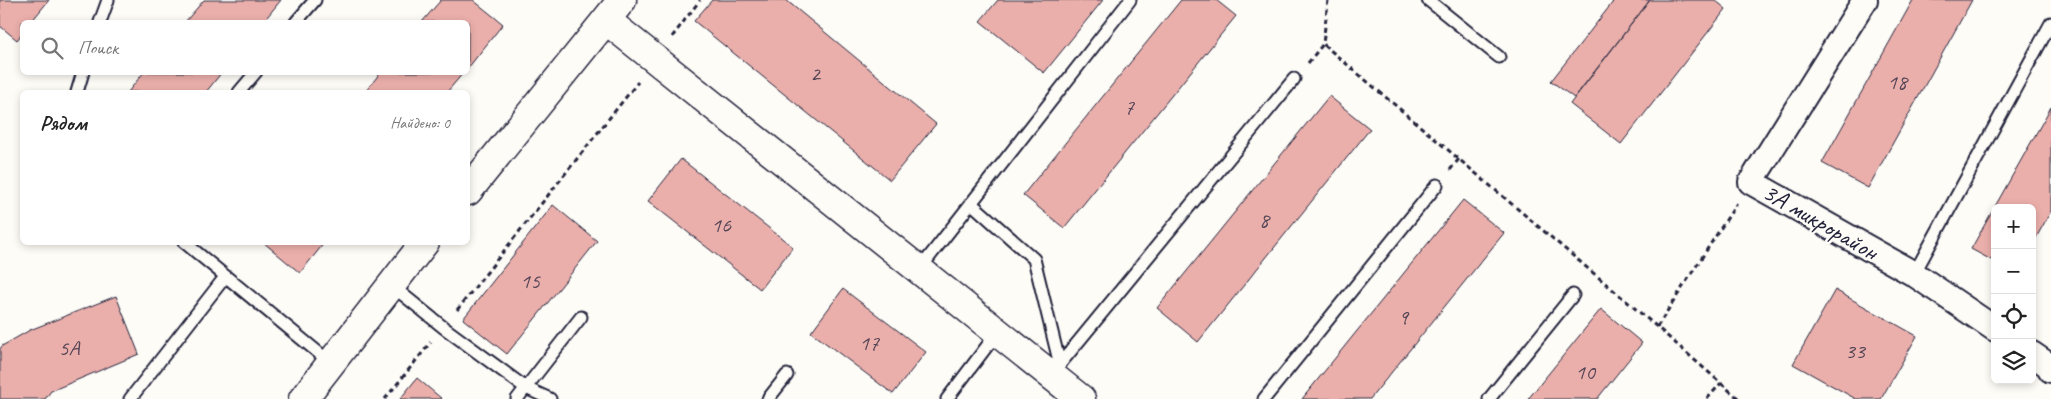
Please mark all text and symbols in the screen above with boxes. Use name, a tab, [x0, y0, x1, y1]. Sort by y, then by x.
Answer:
search box	[20, 20, 470, 75]
icon: search	[38, 34, 66, 62]
text: Поиск	[78, 36, 118, 60]
house number: 2	[810, 60, 822, 88]
house number: 18	[1887, 68, 1909, 96]
house number: 7	[1124, 93, 1135, 121]
text: Рядом	[40, 110, 87, 136]
text: Найдено: 0	[390, 113, 450, 133]
street label: 3А микрорайон	[1757, 176, 1885, 269]
map controls	[1991, 204, 2036, 384]
button: +	[1991, 204, 2036, 249]
house number: 8	[1259, 206, 1271, 234]
house number: 16	[711, 211, 732, 239]
button: −	[1991, 249, 2036, 294]
house number: 15	[520, 267, 541, 295]
button: locate	[1991, 294, 2036, 339]
house number: 9	[1398, 303, 1410, 331]
house number: 17	[859, 329, 880, 357]
house number: 5А	[59, 334, 80, 362]
house number: 33	[1845, 337, 1867, 365]
button: layers	[1991, 339, 2036, 384]
house number: 10	[1575, 358, 1597, 386]

